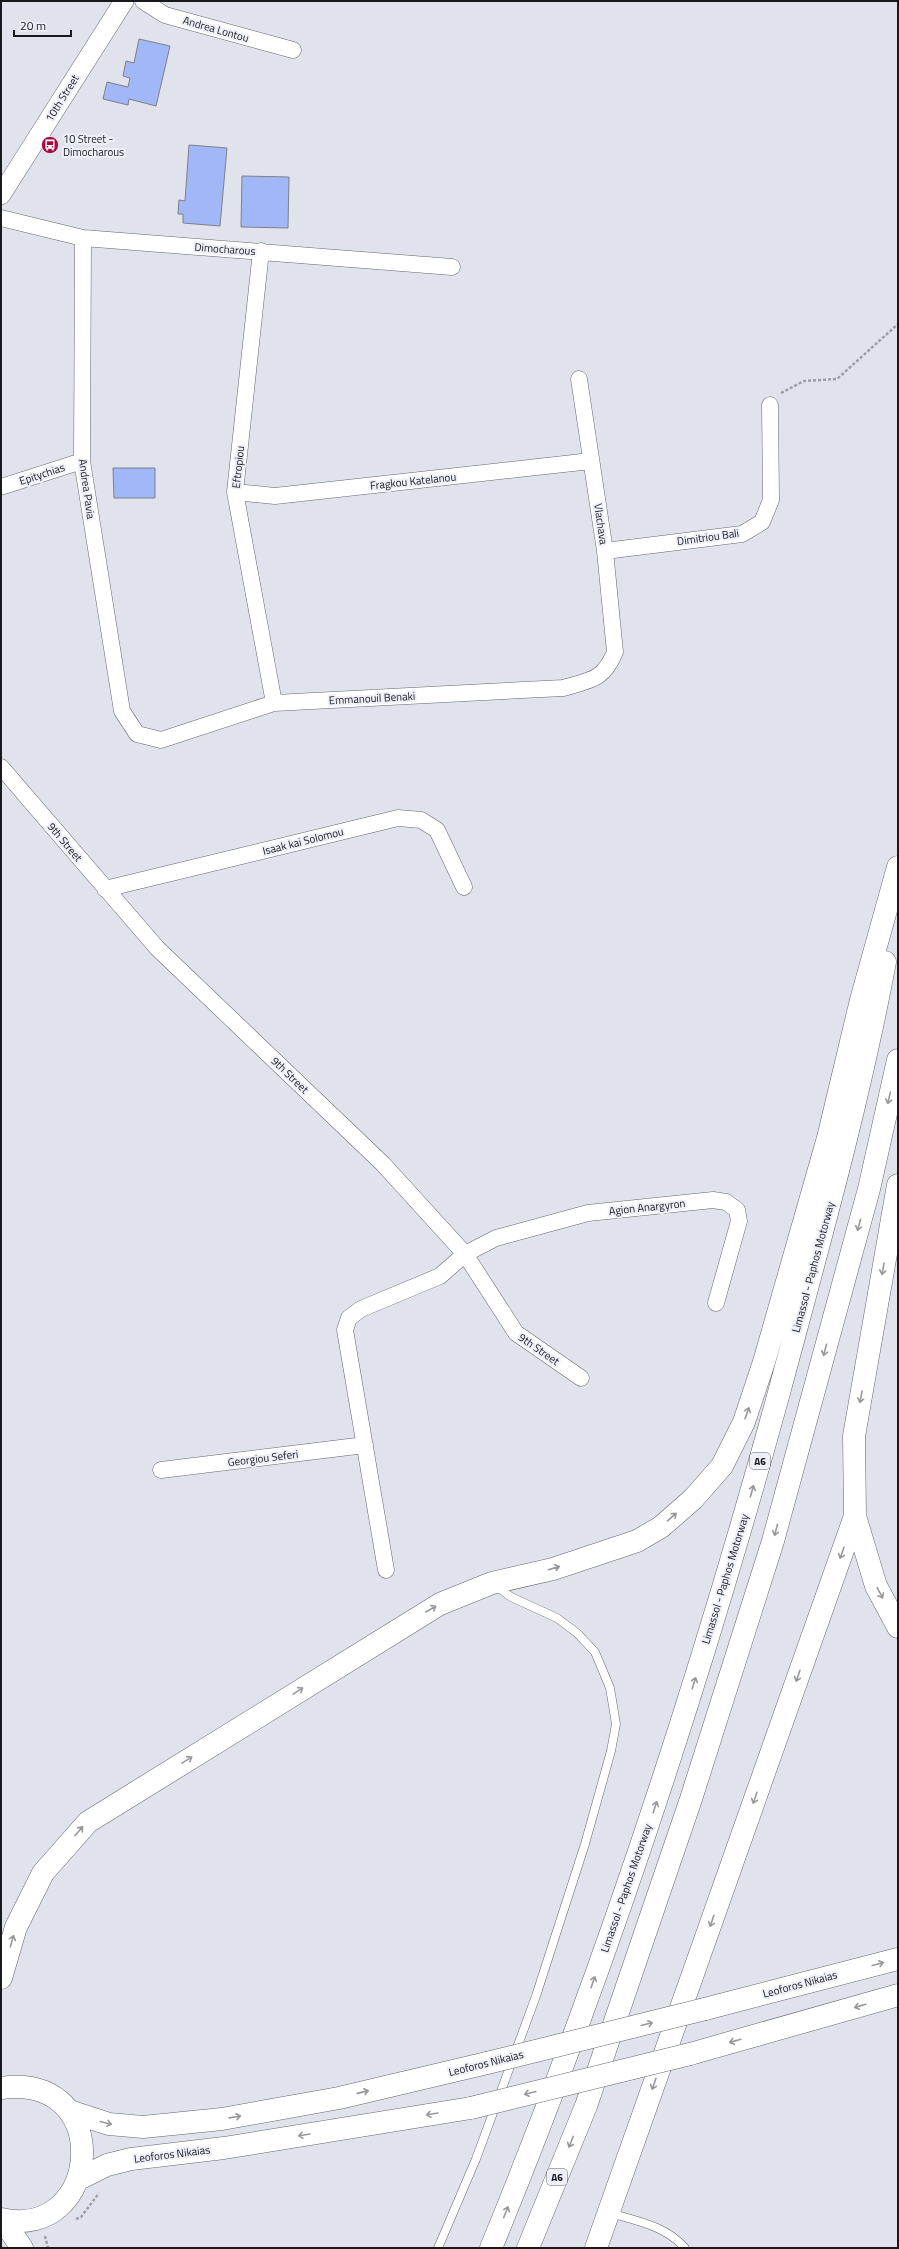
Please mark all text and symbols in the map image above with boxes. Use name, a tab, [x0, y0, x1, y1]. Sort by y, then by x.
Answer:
scale bar	[14, 12, 71, 38]
street label: Andrea Lontou	[181, 12, 251, 46]
text: 20 m	[20, 16, 46, 35]
street label: 10th Street	[41, 71, 83, 125]
place label: 10 Street - Dimocharous	[63, 131, 124, 160]
bus stop icon: 10 Street - Dimocharous	[40, 135, 60, 155]
street label: Dimocharous	[194, 239, 256, 259]
street label: Eftropiou	[228, 445, 248, 489]
street label: Andrea Pavia	[75, 458, 99, 521]
street label: Epitychias	[17, 459, 67, 489]
street label: Fragkou Katelanou	[369, 469, 457, 493]
street label: Vlachava	[590, 502, 612, 546]
street label: Dimitriou Bali	[676, 525, 740, 549]
street label: Emmanouil Benaki	[328, 688, 416, 708]
street label: 9th Street	[44, 819, 86, 865]
street label: Isaak kai Solomou	[261, 823, 345, 859]
street label: 9th Street	[268, 1053, 312, 1097]
one-way arrow	[885, 1092, 893, 1105]
street label: Agion Anargyron	[608, 1195, 686, 1219]
street label: Limassol - Paphos Motorway	[788, 1199, 838, 1334]
one-way arrow	[855, 1218, 862, 1231]
one-way arrow	[879, 1262, 887, 1275]
street label: 9th Street	[515, 1329, 563, 1369]
one-way arrow	[820, 1343, 828, 1356]
one-way arrow	[856, 1391, 864, 1404]
one-way arrow	[743, 1407, 751, 1419]
street label: Georgiou Seferi	[227, 1446, 299, 1470]
road number: A6	[750, 1453, 770, 1469]
one-way arrow	[748, 1485, 756, 1498]
street label: Limassol - Paphos Motorway	[698, 1511, 753, 1646]
one-way arrow	[667, 1513, 678, 1522]
one-way arrow	[772, 1523, 779, 1536]
one-way arrow	[837, 1547, 845, 1559]
one-way arrow	[547, 1564, 560, 1571]
one-way arrow	[876, 1587, 884, 1599]
one-way arrow	[425, 1604, 437, 1612]
one-way arrow	[794, 1669, 802, 1681]
one-way arrow	[691, 1676, 698, 1689]
one-way arrow	[292, 1686, 303, 1695]
one-way arrow	[181, 1755, 193, 1763]
one-way arrow	[751, 1792, 758, 1805]
one-way arrow	[652, 1800, 659, 1813]
street label: Limassol - Paphos Motorway	[596, 1821, 656, 1955]
one-way arrow	[75, 1826, 84, 1837]
one-way arrow	[707, 1914, 715, 1926]
one-way arrow	[9, 1934, 16, 1947]
one-way arrow	[872, 1960, 885, 1967]
street label: Leoforos Nikaias	[761, 1966, 839, 2002]
one-way arrow	[590, 1976, 597, 1989]
one-way arrow	[854, 2003, 867, 2010]
one-way arrow	[640, 2019, 653, 2027]
one-way arrow	[729, 2038, 742, 2045]
street label: Leoforos Nikaias	[447, 2046, 525, 2080]
one-way arrow	[650, 2078, 658, 2090]
one-way arrow	[356, 2088, 369, 2096]
one-way arrow	[524, 2090, 537, 2098]
one-way arrow	[426, 2110, 439, 2118]
one-way arrow	[228, 2112, 241, 2120]
one-way arrow	[99, 2119, 112, 2127]
one-way arrow	[298, 2131, 311, 2139]
one-way arrow	[567, 2136, 574, 2148]
street label: Leoforos Nikaias	[133, 2141, 211, 2167]
road number: A6	[547, 2169, 567, 2185]
one-way arrow	[503, 2206, 510, 2218]

